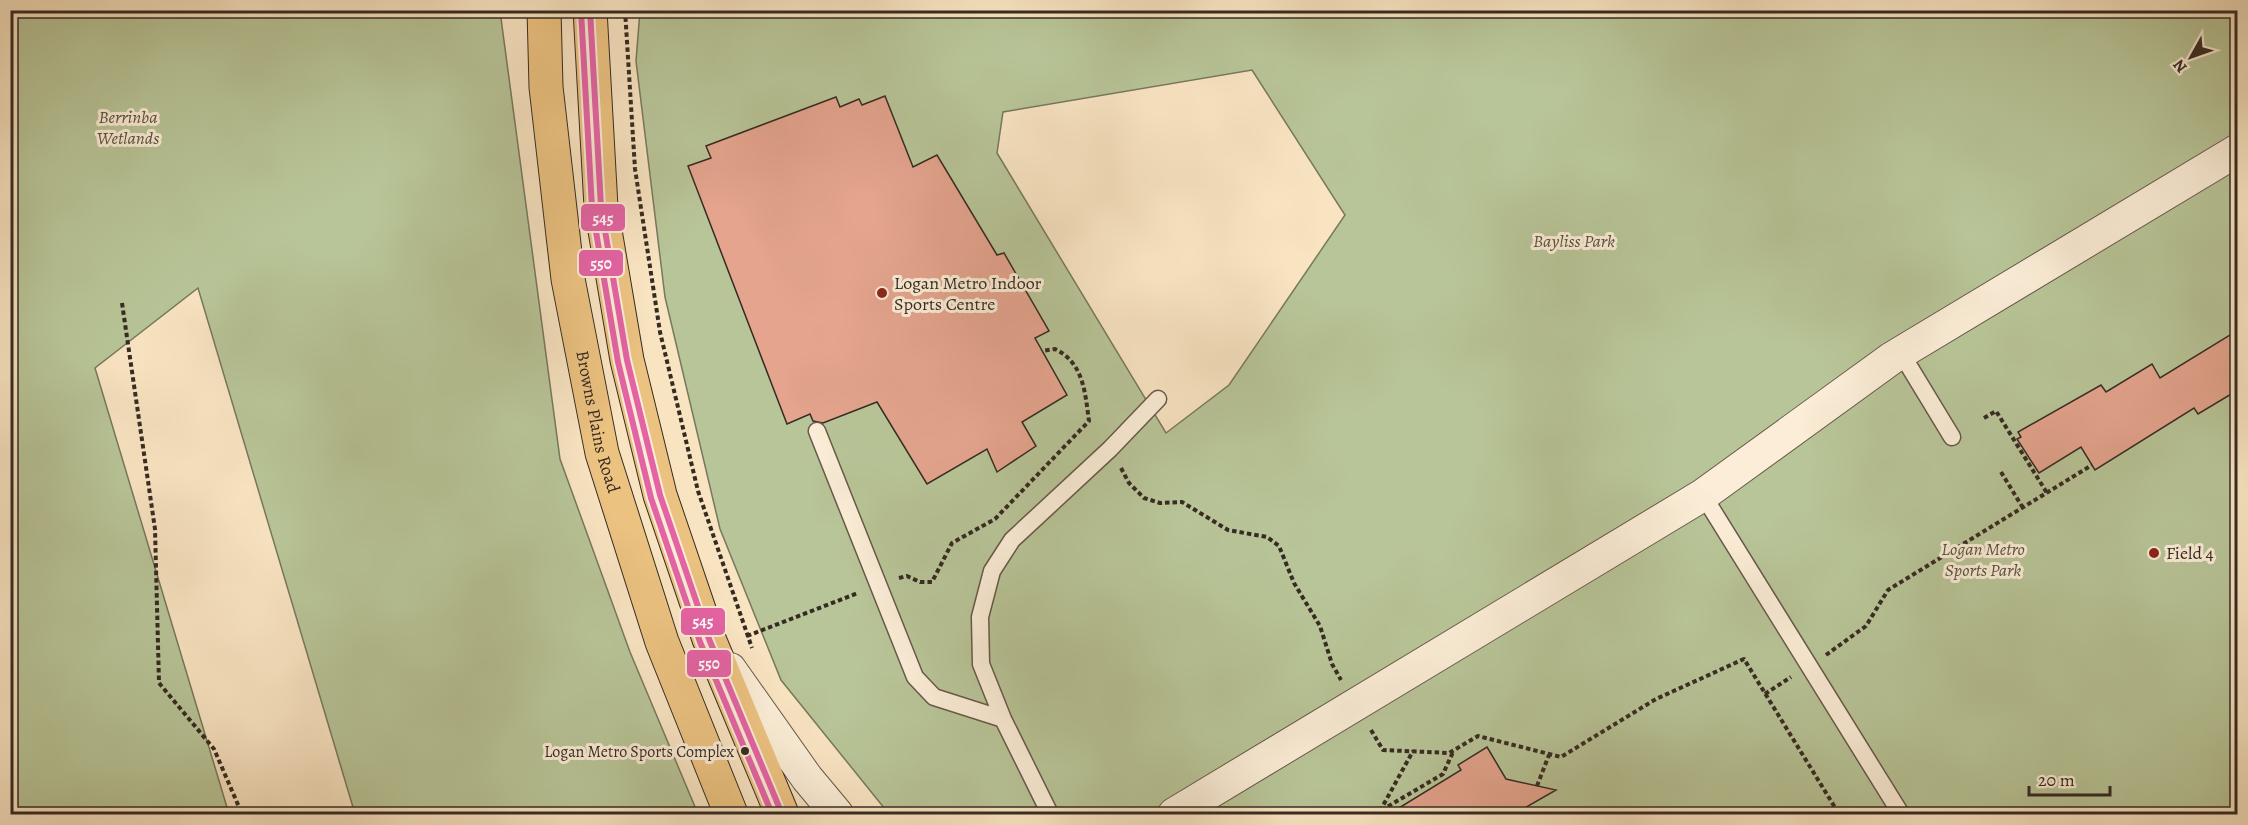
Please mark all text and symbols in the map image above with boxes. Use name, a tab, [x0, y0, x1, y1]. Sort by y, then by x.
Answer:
north arrow	[2161, 27, 2221, 87]
text: N	[2168, 54, 2192, 78]
park label: Berrinba Wetlands	[97, 105, 159, 150]
line badge: 545	[580, 203, 626, 232]
text: 545	[592, 208, 614, 230]
park label: Bayliss Park	[1533, 229, 1615, 253]
line badge: 550	[578, 249, 624, 277]
text: 550	[590, 253, 612, 275]
place label: Logan Metro Indoor Sports Centre	[894, 271, 1042, 316]
marker: Logan Metro Indoor Sports Centre	[875, 286, 889, 300]
street label: Browns Plains Road	[570, 348, 626, 496]
park label: Logan Metro Sports Park	[1941, 537, 2025, 582]
place label: Field 4	[2166, 541, 2214, 565]
marker: Field 4	[2147, 546, 2161, 560]
line badge: 545	[680, 607, 726, 636]
text: 545	[692, 611, 714, 633]
line badge: 550	[686, 649, 732, 678]
text: 550	[698, 653, 720, 675]
place label: Logan Metro Sports Complex	[544, 741, 734, 763]
marker: Logan Metro Sports Complex	[739, 745, 751, 757]
scale bar	[2029, 759, 2110, 797]
text: 20 m	[2038, 768, 2075, 792]

